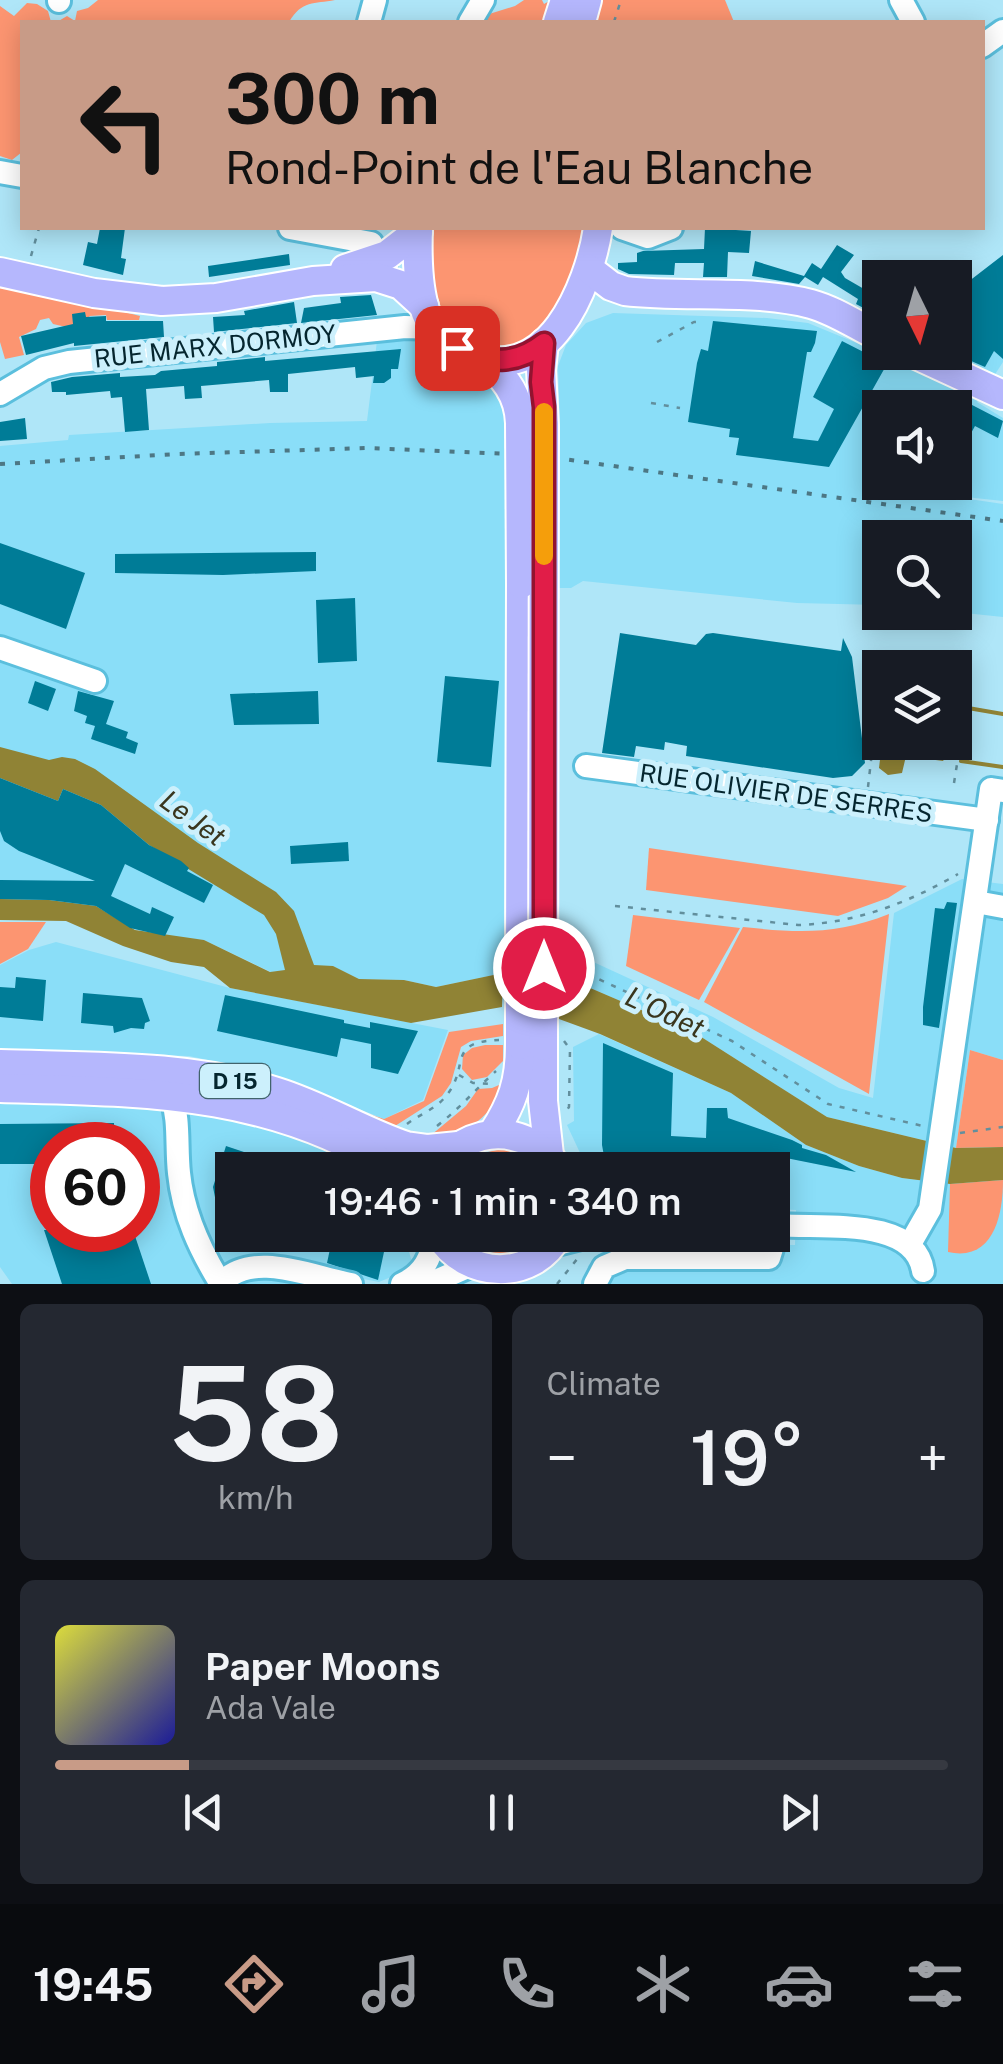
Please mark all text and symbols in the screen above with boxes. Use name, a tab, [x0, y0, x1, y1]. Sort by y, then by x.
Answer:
text: 300 m	[225, 57, 440, 140]
icon: left	[60, 60, 190, 190]
text: Rond-Point de l'Eau Blanche	[225, 141, 813, 194]
north arrow	[862, 260, 972, 370]
map controls	[862, 260, 972, 760]
pin	[415, 306, 500, 391]
street label: RUE MARX DORMOY	[92, 318, 338, 374]
icon: arrive	[430, 321, 485, 376]
button: sound	[862, 390, 972, 500]
button: search	[862, 520, 972, 630]
button: layers	[862, 650, 972, 760]
street label: RUE OLIVIER DE SERRES	[638, 758, 934, 828]
water label: Le Jet	[154, 783, 233, 853]
position arrow	[492, 916, 596, 1020]
water label: L'Odet	[620, 979, 710, 1044]
road number: D 15	[200, 1064, 270, 1098]
speed limit sign: 60	[30, 1122, 160, 1252]
text: 19:46 · 1 min · 340 m	[323, 1179, 682, 1224]
text: 58	[168, 1338, 343, 1490]
text: Climate	[547, 1365, 661, 1402]
text: 19°	[690, 1414, 805, 1502]
text: −	[547, 1426, 577, 1490]
text: +	[917, 1426, 948, 1490]
text: km/h	[218, 1479, 293, 1516]
text: Paper Moons	[205, 1644, 440, 1689]
text: Ada Vale	[205, 1689, 336, 1726]
icon: previous	[176, 1785, 231, 1840]
icon: pause	[474, 1785, 529, 1840]
icon: next	[772, 1785, 827, 1840]
icon: directions	[219, 1949, 289, 2019]
icon: music	[356, 1949, 426, 2019]
icon: phone	[492, 1949, 562, 2019]
icon: climate	[628, 1949, 698, 2019]
icon: car	[764, 1949, 834, 2019]
icon: filters	[900, 1949, 970, 2019]
text: 19:45	[33, 1958, 153, 2011]

